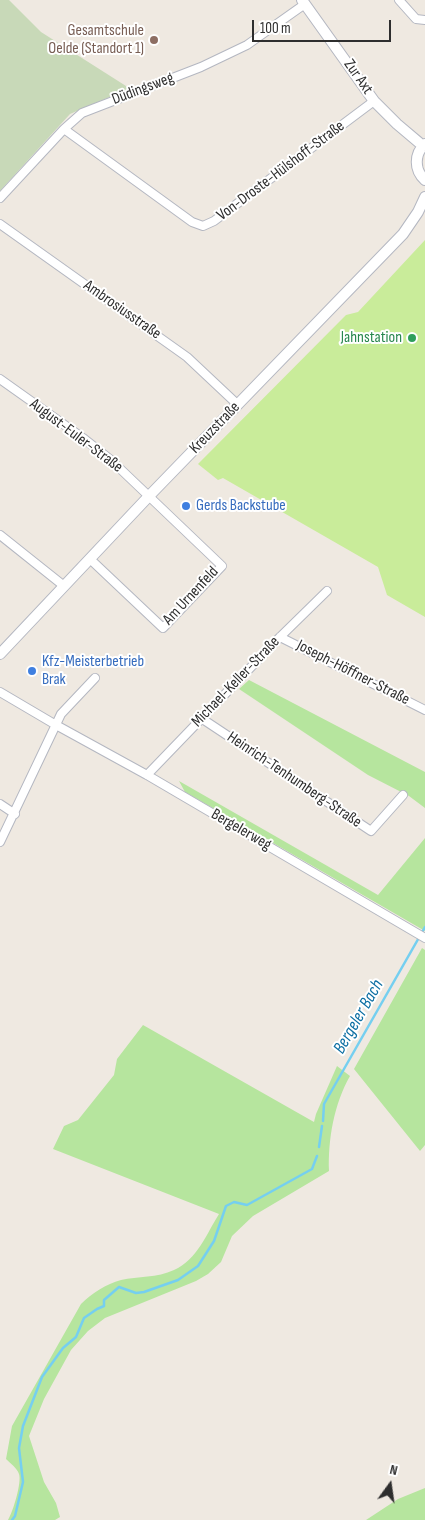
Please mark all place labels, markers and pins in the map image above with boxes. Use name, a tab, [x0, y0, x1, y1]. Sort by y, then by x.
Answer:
place label: Gesamtschule Oelde (Standort 1)	[48, 21, 144, 59]
marker: Gesamtschule Oelde (Standort 1)	[148, 34, 160, 46]
place label: Jahnstation	[341, 328, 402, 348]
marker: Jahnstation	[406, 332, 418, 344]
place label: Gerds Backstube	[196, 496, 286, 516]
marker: Gerds Backstube	[180, 500, 192, 512]
place label: Kfz-Meisterbetrieb Brak	[42, 652, 144, 690]
marker: Kfz-Meisterbetrieb Brak	[26, 665, 38, 677]

